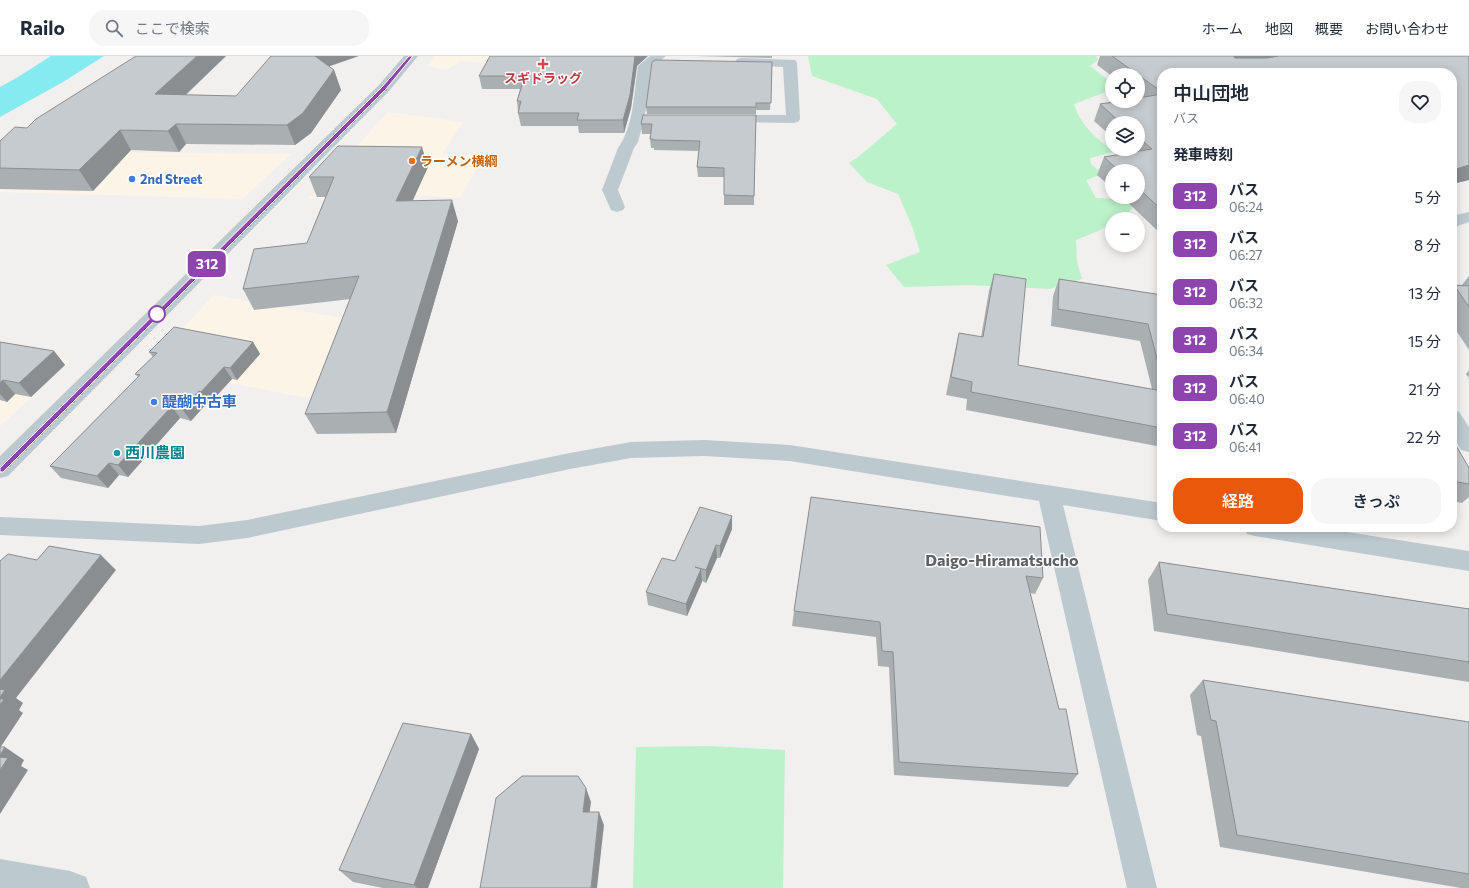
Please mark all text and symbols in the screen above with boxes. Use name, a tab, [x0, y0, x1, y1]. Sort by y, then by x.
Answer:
search box	[89, 10, 369, 46]
text: Railo	[20, 16, 65, 39]
icon: search	[103, 17, 125, 39]
text: ここで検索	[135, 19, 210, 37]
text: ホーム	[1201, 20, 1243, 37]
text: 地図	[1265, 20, 1293, 37]
text: 概要	[1315, 20, 1343, 37]
text: お問い合わせ	[1365, 20, 1449, 37]
marker: スギドラッグ	[538, 59, 548, 69]
map controls	[1105, 68, 1145, 252]
button: locate	[1105, 68, 1145, 108]
place label: スギドラッグ	[504, 70, 582, 86]
text: 中山団地	[1173, 81, 1249, 104]
button: heart	[1399, 81, 1441, 123]
text: バス	[1173, 110, 1199, 126]
button: layers	[1105, 116, 1145, 156]
text: 発車時刻	[1173, 145, 1233, 163]
place label: ラーメン横綱	[420, 153, 497, 169]
marker: ラーメン横綱	[407, 156, 417, 166]
button: +	[1105, 164, 1145, 204]
place label: 2nd Street	[140, 171, 203, 187]
marker: 2nd Street	[127, 174, 137, 184]
text: バス	[1229, 180, 1259, 198]
text: 312	[1184, 187, 1206, 204]
text: 5 分	[1415, 188, 1441, 206]
text: 06:24	[1229, 199, 1263, 215]
button: −	[1105, 212, 1145, 252]
text: バス	[1229, 228, 1259, 246]
text: 312	[1184, 235, 1206, 252]
text: 8 分	[1414, 236, 1441, 254]
text: 06:27	[1229, 247, 1262, 263]
line badge: 312	[184, 251, 230, 277]
text: 312	[196, 255, 218, 272]
text: バス	[1229, 276, 1259, 294]
text: 312	[1184, 283, 1206, 300]
text: 13 分	[1408, 284, 1441, 302]
text: 06:32	[1229, 295, 1263, 311]
unlabelled marker	[148, 305, 166, 323]
text: バス	[1229, 324, 1259, 342]
text: 312	[1184, 331, 1206, 348]
text: 15 分	[1408, 332, 1441, 350]
text: 06:34	[1229, 343, 1264, 359]
text: バス	[1229, 372, 1259, 390]
text: 312	[1184, 379, 1206, 396]
text: 21 分	[1408, 380, 1441, 398]
text: 06:40	[1229, 391, 1265, 407]
place label: 醍醐中古車	[162, 392, 237, 410]
marker: 醍醐中古車	[149, 397, 159, 407]
text: バス	[1229, 420, 1259, 438]
text: 312	[1184, 427, 1206, 444]
text: 22 分	[1406, 428, 1441, 446]
text: 06:41	[1229, 439, 1261, 455]
place label: 西川農園	[125, 443, 185, 461]
marker: 西川農園	[112, 448, 122, 458]
button: 経路	[1173, 478, 1303, 524]
button: きっぷ	[1311, 478, 1441, 524]
district label: Daigo-Hiramatsucho	[925, 550, 1079, 569]

